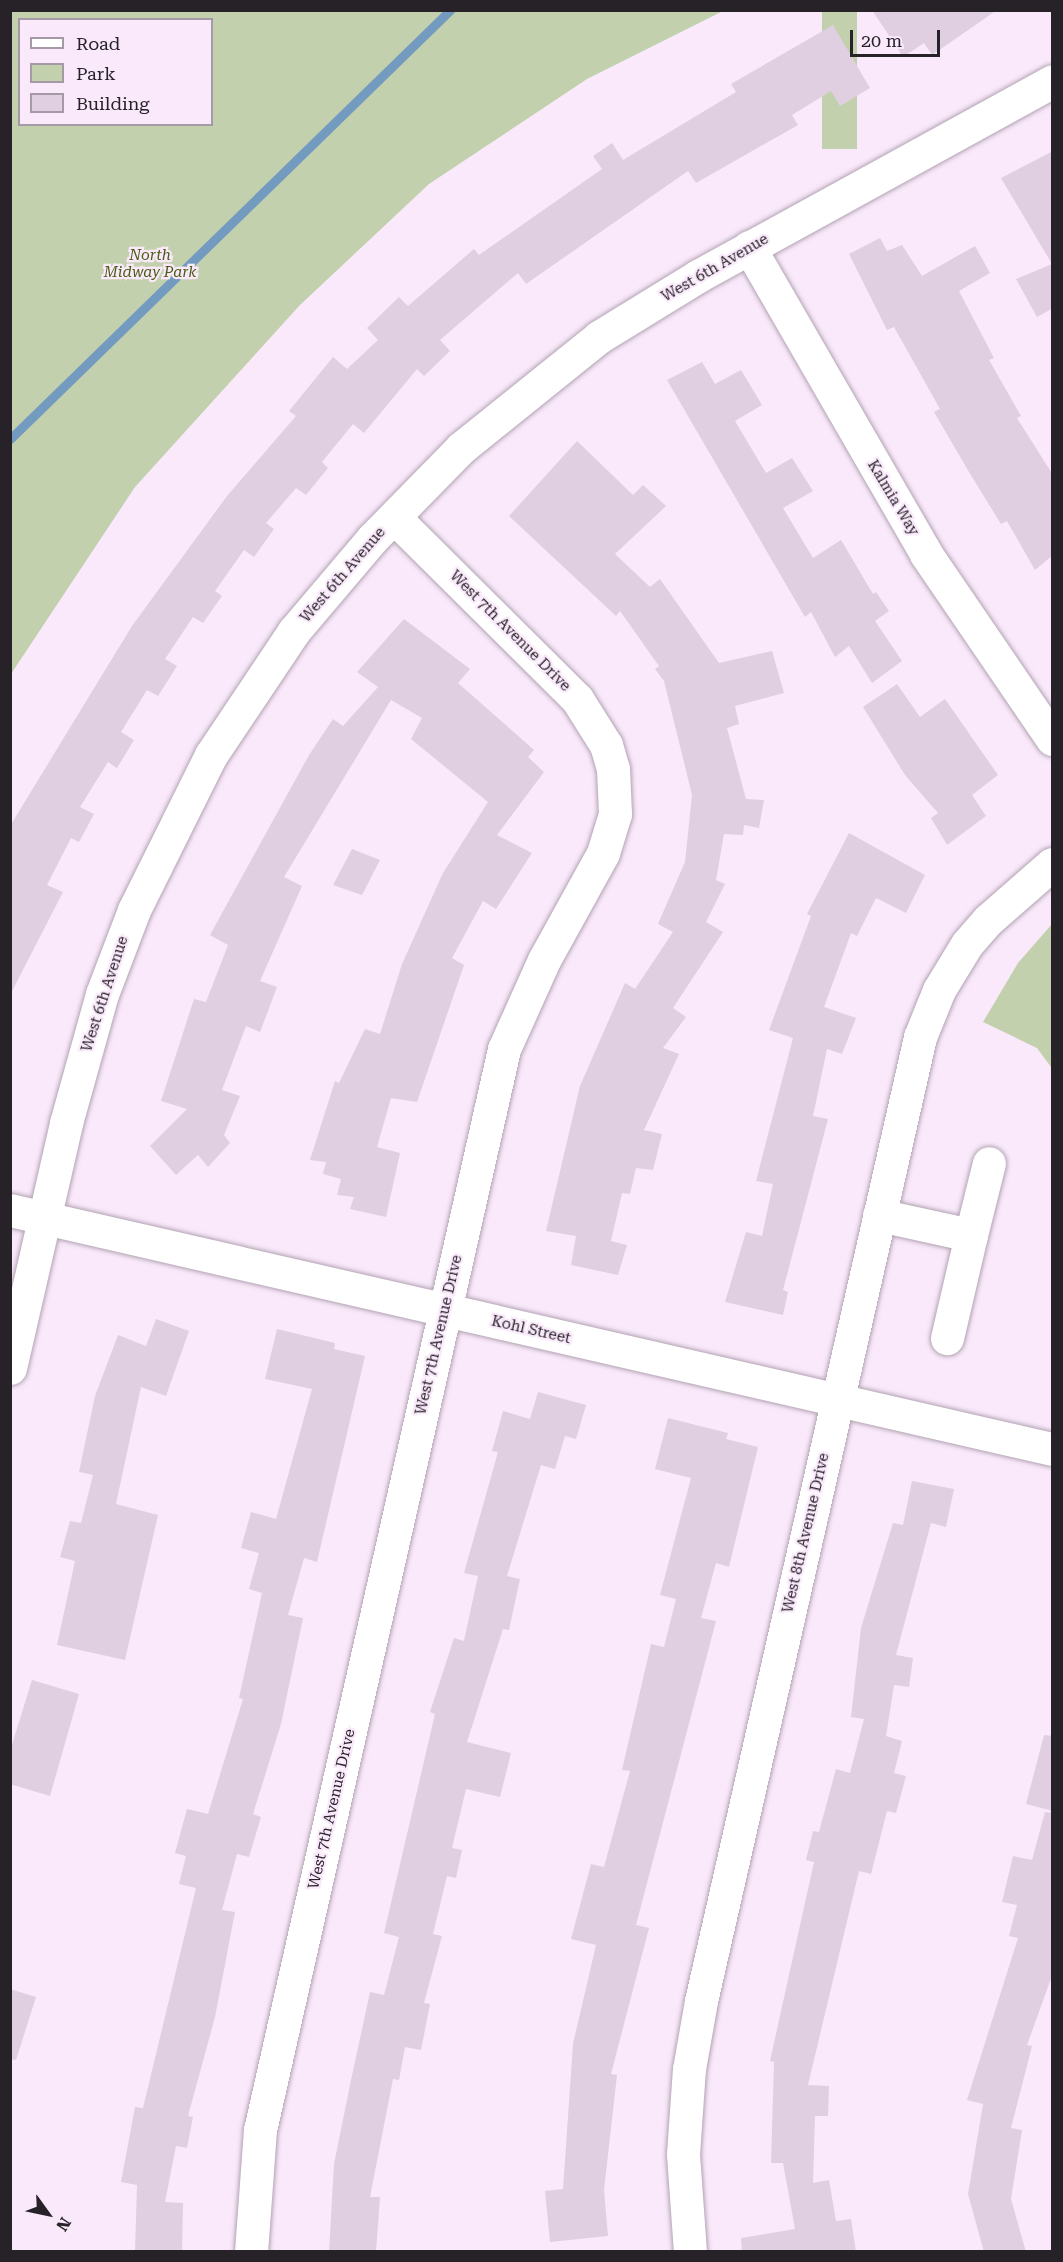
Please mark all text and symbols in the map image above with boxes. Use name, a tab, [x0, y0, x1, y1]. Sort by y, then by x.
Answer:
legend	[18, 18, 213, 126]
scale bar	[853, 18, 943, 56]
text: 20 m	[861, 30, 902, 51]
text: Road	[76, 33, 120, 54]
text: Park	[76, 63, 116, 84]
text: Building	[76, 93, 150, 114]
street label: West 6th Avenue	[658, 230, 772, 306]
park label: North Midway Park	[104, 246, 196, 281]
street label: Kalmia Way	[863, 457, 923, 539]
street label: West 6th Avenue	[297, 524, 389, 626]
street label: West 7th Avenue Drive	[446, 567, 574, 695]
street label: West 6th Avenue	[78, 934, 132, 1054]
street label: West 7th Avenue Drive	[412, 1253, 466, 1417]
street label: Kohl Street	[490, 1312, 572, 1348]
street label: West 8th Avenue Drive	[779, 1451, 833, 1615]
street label: West 7th Avenue Drive	[305, 1727, 359, 1891]
north arrow	[18, 2184, 78, 2244]
text: N	[52, 2214, 75, 2234]

